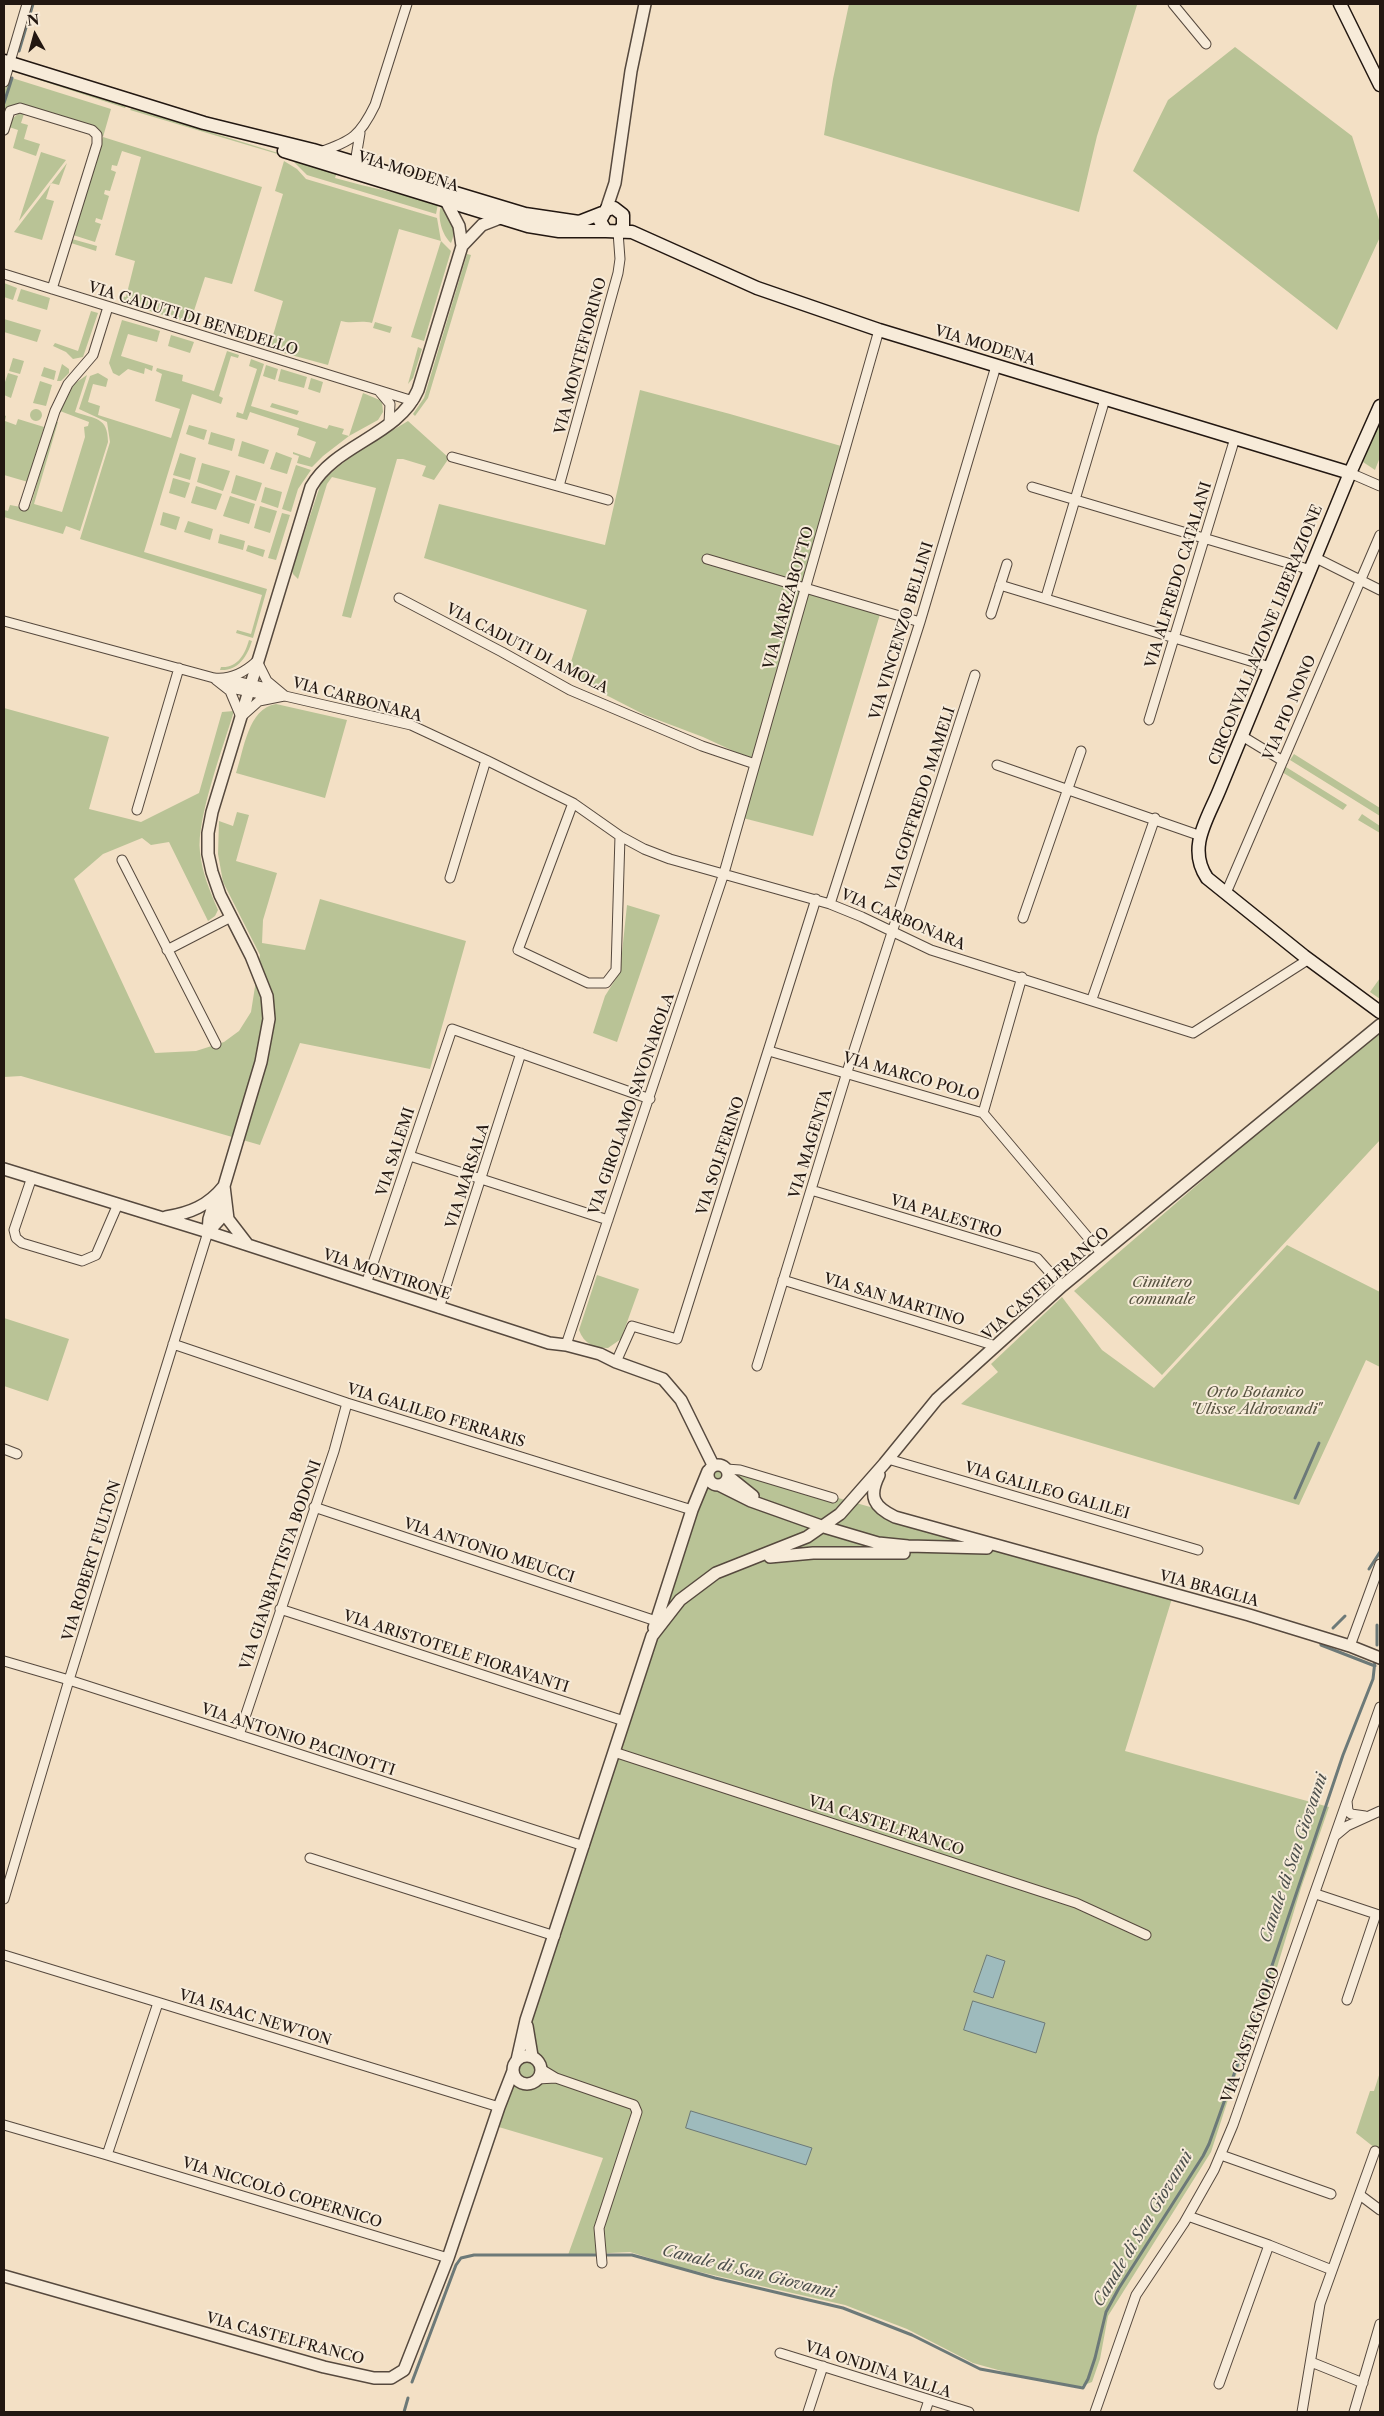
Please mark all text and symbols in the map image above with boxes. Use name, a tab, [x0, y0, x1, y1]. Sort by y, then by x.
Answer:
north arrow	[10, 10, 60, 60]
text: N	[26, 10, 40, 30]
street label: VIA MODENA	[355, 148, 461, 196]
street label: VIA MONTEFIORINO	[551, 276, 611, 436]
street label: VIA CADUTI DI BENEDELLO	[86, 278, 300, 360]
street label: VIA MODENA	[932, 322, 1038, 370]
street label: VIA ALFREDO CATALANI	[1142, 480, 1216, 670]
street label: CIRCONVALLAZIONE LIBERAZIONE	[1205, 502, 1327, 768]
street label: VIA MARZABOTTO	[760, 524, 818, 672]
street label: VIA VINCENZO BELLINI	[866, 540, 938, 722]
street label: VIA CADUTI DI AMOLA	[443, 600, 611, 698]
street label: VIA PIO NONO	[1260, 653, 1320, 763]
street label: VIA CARBONARA	[290, 674, 424, 726]
street label: VIA GOFFREDO MAMELI	[883, 705, 959, 893]
street label: VIA CARBONARA	[838, 886, 968, 954]
street label: VIA GIROLAMO SAVONAROLA	[585, 991, 679, 1217]
street label: VIA MARCO POLO	[841, 1049, 981, 1105]
street label: VIA MAGENTA	[786, 1087, 836, 1201]
street label: VIA SOLFERINO	[693, 1094, 749, 1218]
street label: VIA SALEMI	[373, 1105, 419, 1199]
street label: VIA MARSALA	[443, 1121, 493, 1231]
street label: VIA PALESTRO	[888, 1192, 1004, 1242]
street label: VIA CASTELFRANCO	[979, 1224, 1113, 1344]
street label: VIA MONTIRONE	[321, 1246, 453, 1304]
street label: VIA SAN MARTINO	[821, 1270, 967, 1330]
park label: Cimitero comunale	[1129, 1274, 1195, 1309]
street label: VIA GALILEO FERRARIS	[345, 1380, 527, 1452]
park label: Orto Botanico "Ulisse Aldrovandi"	[1189, 1384, 1321, 1419]
street label: VIA GIANBATTISTA BODONI	[237, 1458, 325, 1672]
street label: VIA GALILEO GALILEI	[962, 1459, 1132, 1523]
street label: VIA ROBERT FULTON	[59, 1479, 125, 1643]
street label: VIA ANTONIO MEUCCI	[401, 1515, 577, 1587]
street label: VIA BRAGLIA	[1157, 1567, 1261, 1611]
street label: VIA ARISTOTELE FIORAVANTI	[341, 1607, 571, 1697]
street label: VIA ANTONIO PACINOTTI	[199, 1700, 397, 1780]
water label: Canale di San Giovanni	[1256, 1771, 1332, 1945]
street label: VIA CASTELFRANCO	[806, 1792, 966, 1860]
street label: VIA CASTAGNOLO	[1218, 1965, 1284, 2105]
street label: VIA ISAAC NEWTON	[177, 1986, 333, 2050]
water label: Canale di San Giovanni	[1089, 2148, 1197, 2310]
street label: VIA NICCOLÒ COPERNICO	[180, 2154, 384, 2232]
water label: Canale di San Giovanni	[660, 2241, 838, 2303]
street label: VIA CASTELFRANCO	[204, 2309, 366, 2369]
street label: VIA ONDINA VALLA	[803, 2338, 953, 2402]

